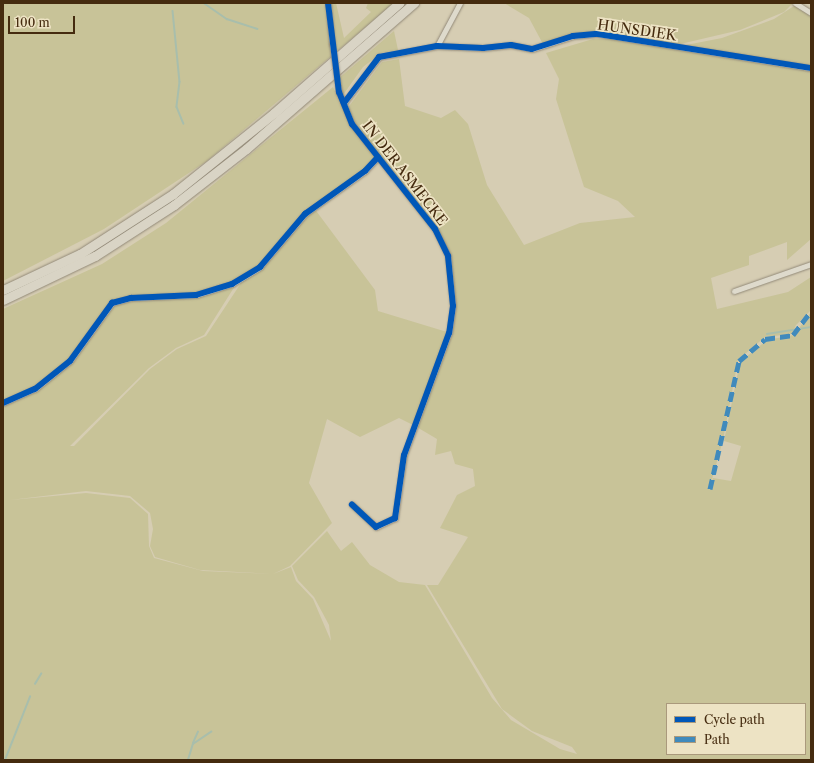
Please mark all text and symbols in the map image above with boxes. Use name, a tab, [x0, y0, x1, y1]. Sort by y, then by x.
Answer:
scale bar	[10, 8, 77, 34]
text: 100 m	[15, 15, 50, 30]
street label: HUNSDIEK	[596, 16, 678, 44]
street label: IN DER ASMECKE	[359, 117, 451, 229]
legend	[666, 703, 806, 755]
text: Cycle path	[704, 712, 765, 727]
text: Path	[704, 732, 730, 747]

